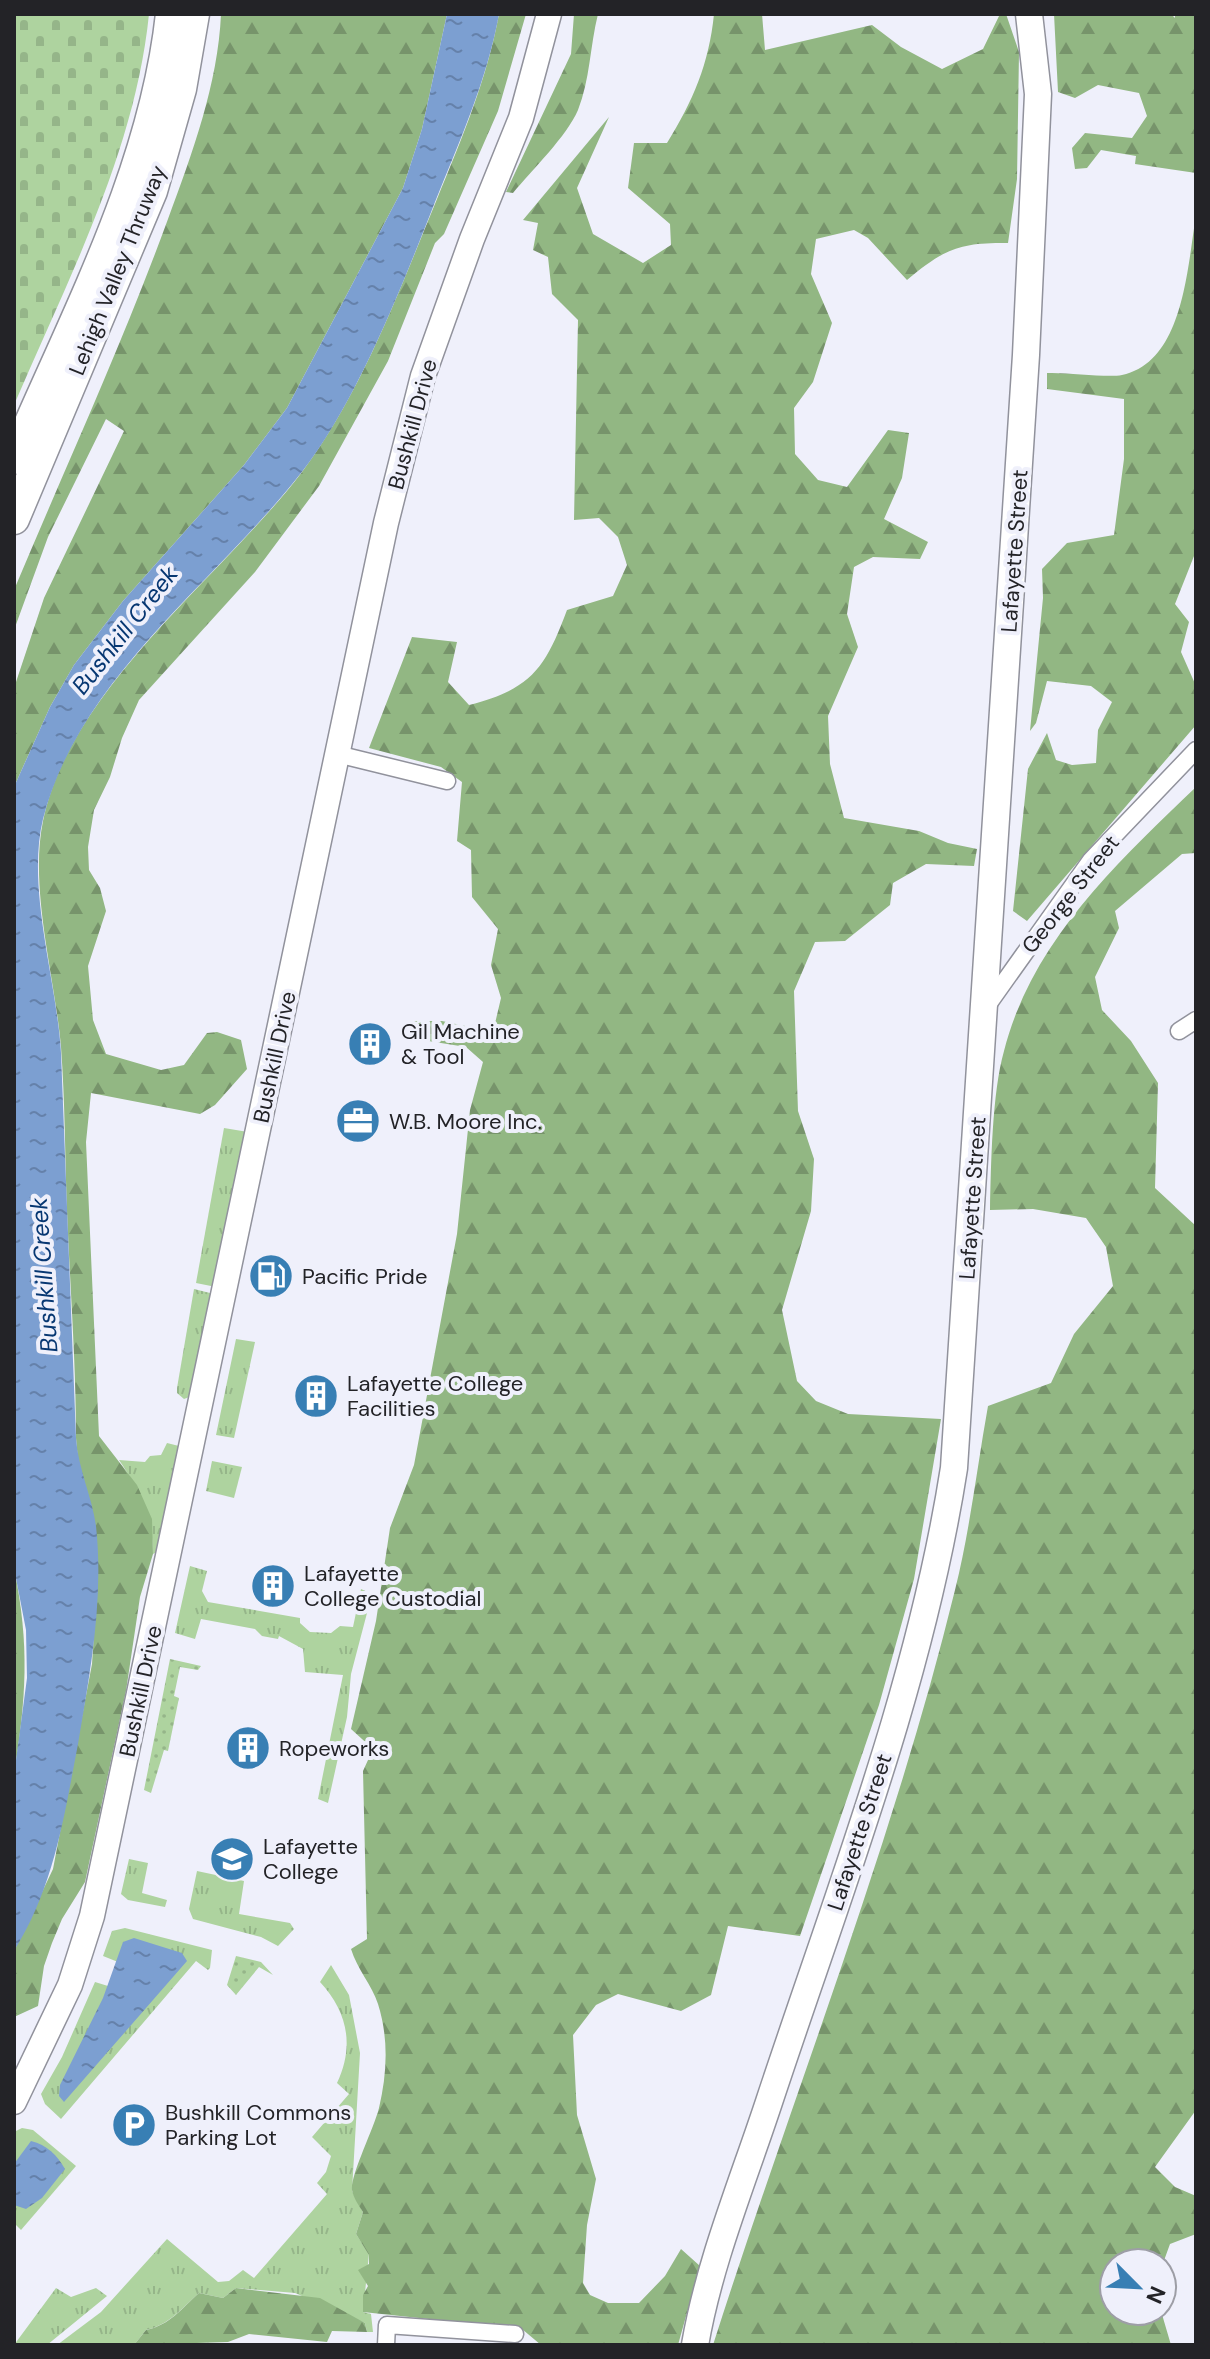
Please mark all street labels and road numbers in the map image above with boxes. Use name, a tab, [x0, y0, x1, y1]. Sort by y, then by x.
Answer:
street label: Lehigh Valley Thruway	[62, 161, 173, 379]
street label: Bushkill Drive	[381, 356, 444, 492]
street label: Lafayette Street	[994, 469, 1035, 633]
street label: George Street	[1015, 829, 1126, 959]
street label: Bushkill Drive	[246, 989, 303, 1126]
street label: Lafayette Street	[952, 1116, 993, 1280]
street label: Bushkill Drive	[112, 1623, 169, 1760]
street label: Lafayette Street	[820, 1750, 898, 1914]

